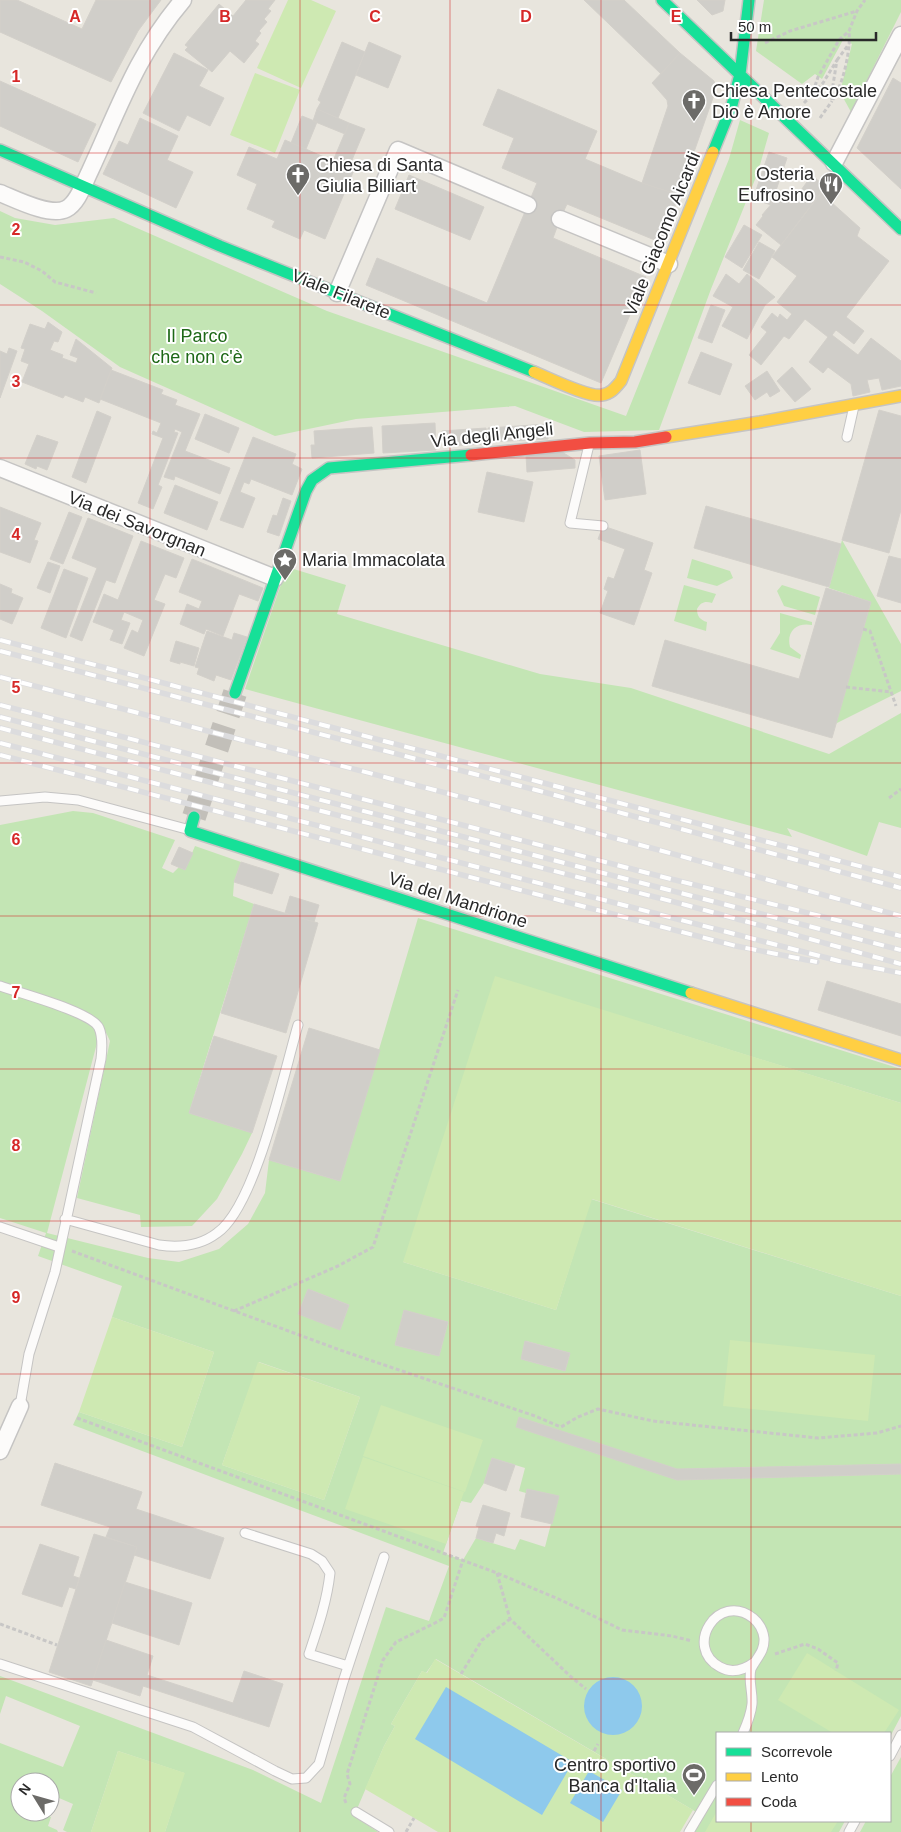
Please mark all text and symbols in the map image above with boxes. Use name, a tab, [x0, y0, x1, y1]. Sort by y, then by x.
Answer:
text: A	[69, 8, 81, 25]
text: B	[219, 8, 231, 25]
text: C	[369, 8, 381, 25]
text: D	[520, 8, 532, 25]
text: E	[671, 8, 682, 25]
scale bar	[731, 10, 876, 42]
text: 50 m	[738, 18, 771, 35]
text: 1	[12, 68, 21, 85]
place label: Chiesa Pentecostale Dio è Amore	[712, 81, 877, 122]
church icon: Chiesa Pentecostale Dio è Amore	[681, 88, 707, 122]
street label: Viale Giacomo Aicardi	[620, 149, 704, 319]
place label: Chiesa di Santa Giulia Billiart	[316, 155, 444, 196]
church icon: Chiesa di Santa Giulia Billiart	[285, 162, 311, 196]
place label: Osteria Eufrosino	[738, 164, 815, 205]
restaurant icon: Osteria Eufrosino	[818, 171, 844, 205]
text: 2	[12, 221, 21, 238]
street label: Viale Filarete	[289, 265, 393, 323]
park label: Il Parco che non c'è	[151, 326, 243, 367]
text: 3	[12, 373, 21, 390]
street label: Via degli Angeli	[430, 419, 554, 451]
street label: Via dei Savorgnan	[65, 487, 209, 561]
text: 4	[12, 526, 21, 543]
place icon: Maria Immacolata	[272, 547, 298, 581]
place label: Maria Immacolata	[302, 550, 446, 570]
text: 5	[12, 679, 21, 696]
text: 6	[12, 831, 21, 848]
street label: Via del Mandrione	[386, 868, 530, 932]
text: 7	[12, 984, 21, 1001]
text: 8	[12, 1137, 21, 1154]
text: 9	[12, 1289, 21, 1306]
legend	[716, 1732, 891, 1822]
text: Scorrevole	[761, 1743, 833, 1760]
place label: Centro sportivo Banca d'Italia	[554, 1755, 677, 1796]
sports icon: Centro sportivo Banca d'Italia	[681, 1762, 707, 1796]
text: Lento	[761, 1768, 799, 1785]
north arrow	[10, 1772, 60, 1822]
text: N	[15, 1780, 34, 1798]
text: Coda	[761, 1793, 798, 1810]

